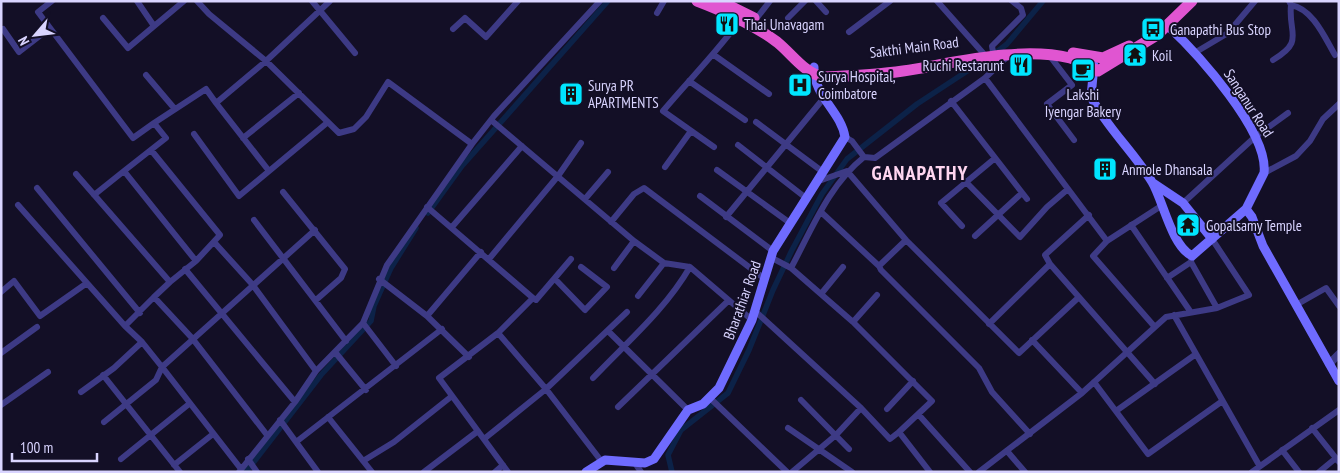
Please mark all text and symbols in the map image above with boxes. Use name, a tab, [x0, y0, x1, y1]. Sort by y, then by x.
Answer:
north arrow	[10, 10, 60, 60]
restaurant icon: Thai Unavagam	[714, 11, 740, 37]
place label: Thai Unavagam	[744, 15, 824, 34]
bus stop icon: Ganapathi Bus Stop	[1140, 16, 1166, 42]
place label: Ganapathi Bus Stop	[1170, 20, 1271, 39]
street label: Sakthi Main Road	[868, 32, 960, 62]
text: N	[14, 34, 33, 49]
temple icon: Koil	[1122, 42, 1148, 68]
place label: Koil	[1152, 46, 1173, 65]
restaurant icon: Ruchi Restarunt	[1008, 52, 1034, 78]
place label: Ruchi Restarunt	[923, 56, 1004, 75]
cafe icon: Lakshi Iyengar Bakery	[1070, 57, 1096, 83]
street label: Sanganur Road	[1220, 65, 1278, 141]
place label: Surya Hospital, Coimbatore	[818, 67, 896, 103]
hospital icon: Surya Hospital, Coimbatore	[787, 72, 813, 98]
place label: Surya PR APARTMENTS	[588, 76, 659, 112]
building icon: Surya PR APARTMENTS	[558, 81, 584, 107]
place label: Lakshi Iyengar Bakery	[1045, 85, 1122, 121]
building icon: Anmole Dhansala	[1092, 156, 1118, 182]
district label: GANAPATHY	[872, 160, 968, 186]
place label: Anmole Dhansala	[1122, 160, 1212, 179]
temple icon: Gopalsamy Temple	[1175, 212, 1201, 238]
place label: Gopalsamy Temple	[1206, 216, 1302, 235]
street label: Bharathiar Road	[719, 258, 765, 342]
scale bar	[12, 430, 98, 462]
text: 100 m	[20, 438, 53, 457]

